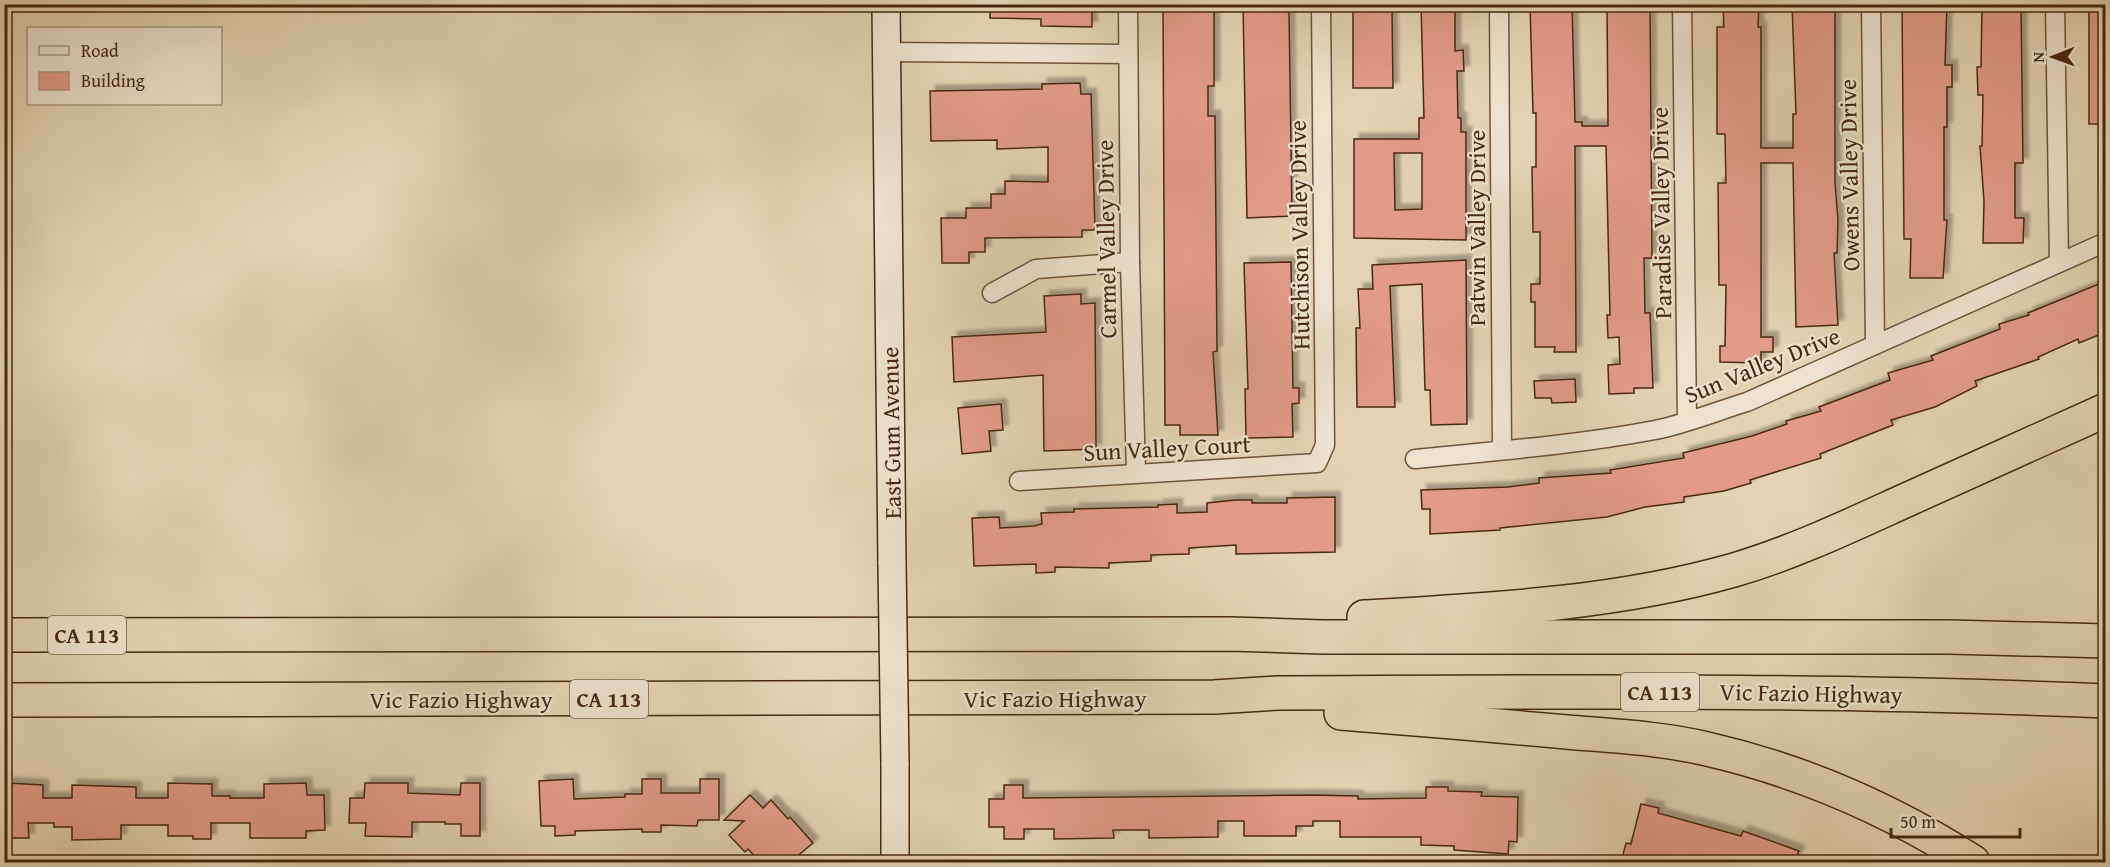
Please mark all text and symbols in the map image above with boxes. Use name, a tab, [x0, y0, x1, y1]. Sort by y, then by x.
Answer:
legend	[27, 27, 222, 105]
north arrow	[2023, 27, 2083, 87]
text: Road	[81, 37, 119, 64]
text: N	[2026, 51, 2050, 63]
text: Building	[81, 67, 145, 94]
street label: Owens Valley Drive	[1830, 79, 1868, 271]
street label: Paradise Valley Drive	[1642, 107, 1680, 319]
street label: Hutchison Valley Drive	[1279, 120, 1319, 350]
street label: Patwin Valley Drive	[1459, 130, 1494, 326]
street label: Carmel Valley Drive	[1087, 139, 1125, 339]
street label: Sun Valley Drive	[1679, 318, 1845, 412]
street label: East Gum Avenue	[872, 346, 910, 520]
street label: Sun Valley Court	[1082, 426, 1252, 470]
road number: CA 113	[48, 616, 126, 654]
road number: CA 113	[1621, 673, 1699, 711]
street label: Vic Fazio Highway	[1719, 674, 1903, 712]
road number: CA 113	[570, 680, 648, 718]
street label: Vic Fazio Highway	[963, 681, 1147, 716]
street label: Vic Fazio Highway	[369, 682, 553, 717]
scale bar	[1891, 801, 2020, 839]
text: 50 m	[1900, 808, 1936, 835]

